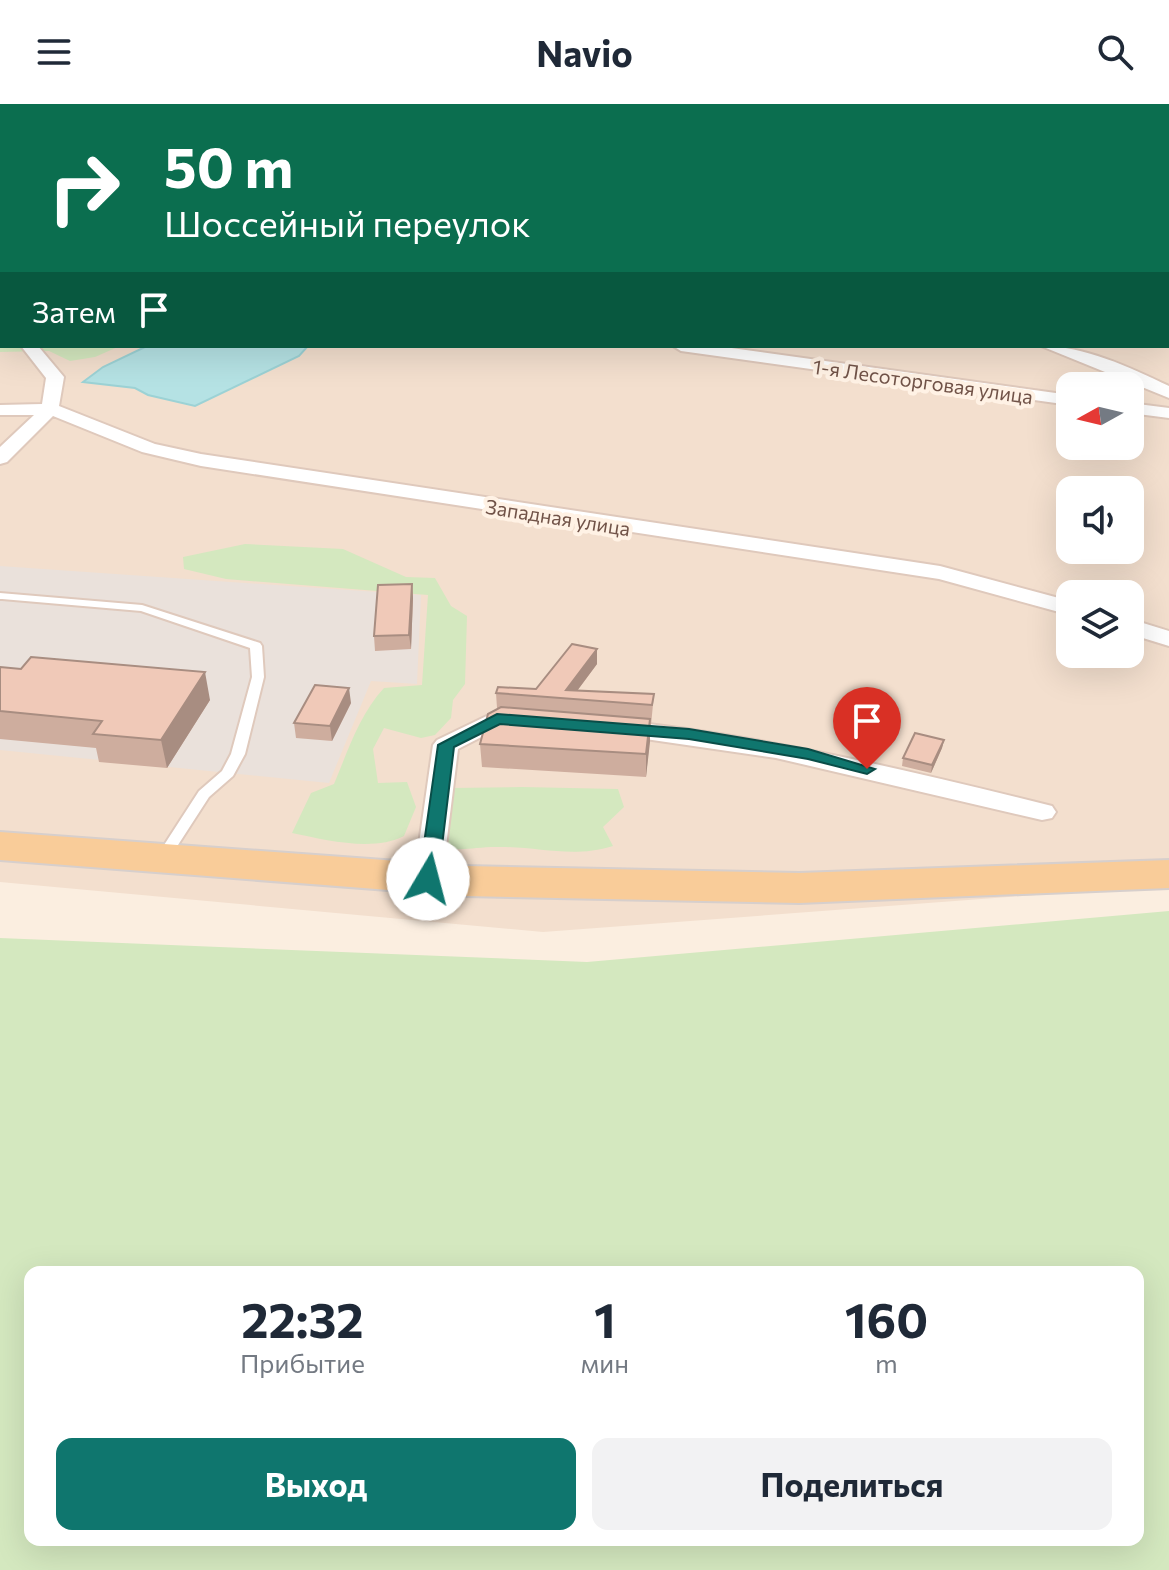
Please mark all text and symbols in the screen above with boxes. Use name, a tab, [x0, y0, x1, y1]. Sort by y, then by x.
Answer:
icon: menu	[32, 30, 76, 74]
text: Navio	[536, 30, 633, 74]
icon: search	[1093, 30, 1137, 74]
text: 50 m	[164, 131, 293, 200]
icon: right	[32, 136, 136, 240]
text: Шоссейный переулок	[164, 200, 531, 244]
icon: arrive	[132, 288, 176, 332]
text: Затем	[32, 292, 116, 329]
street label: 1-я Лесоторговая улица	[811, 354, 1035, 408]
north arrow	[1056, 372, 1144, 460]
map controls	[1056, 372, 1144, 668]
button: sound	[1056, 476, 1144, 564]
street label: Западная улица	[484, 494, 632, 540]
button: layers	[1056, 580, 1144, 668]
pin	[833, 687, 901, 769]
icon: arrive	[845, 699, 889, 743]
position arrow	[386, 837, 470, 921]
text: 22:32	[241, 1289, 364, 1348]
text: 1	[594, 1289, 616, 1348]
text: 160	[845, 1289, 928, 1348]
text: Прибытие	[240, 1347, 365, 1378]
text: мин	[581, 1347, 629, 1378]
text: m	[875, 1347, 898, 1378]
button: Выход	[56, 1438, 576, 1530]
button: Поделиться	[592, 1438, 1112, 1530]

